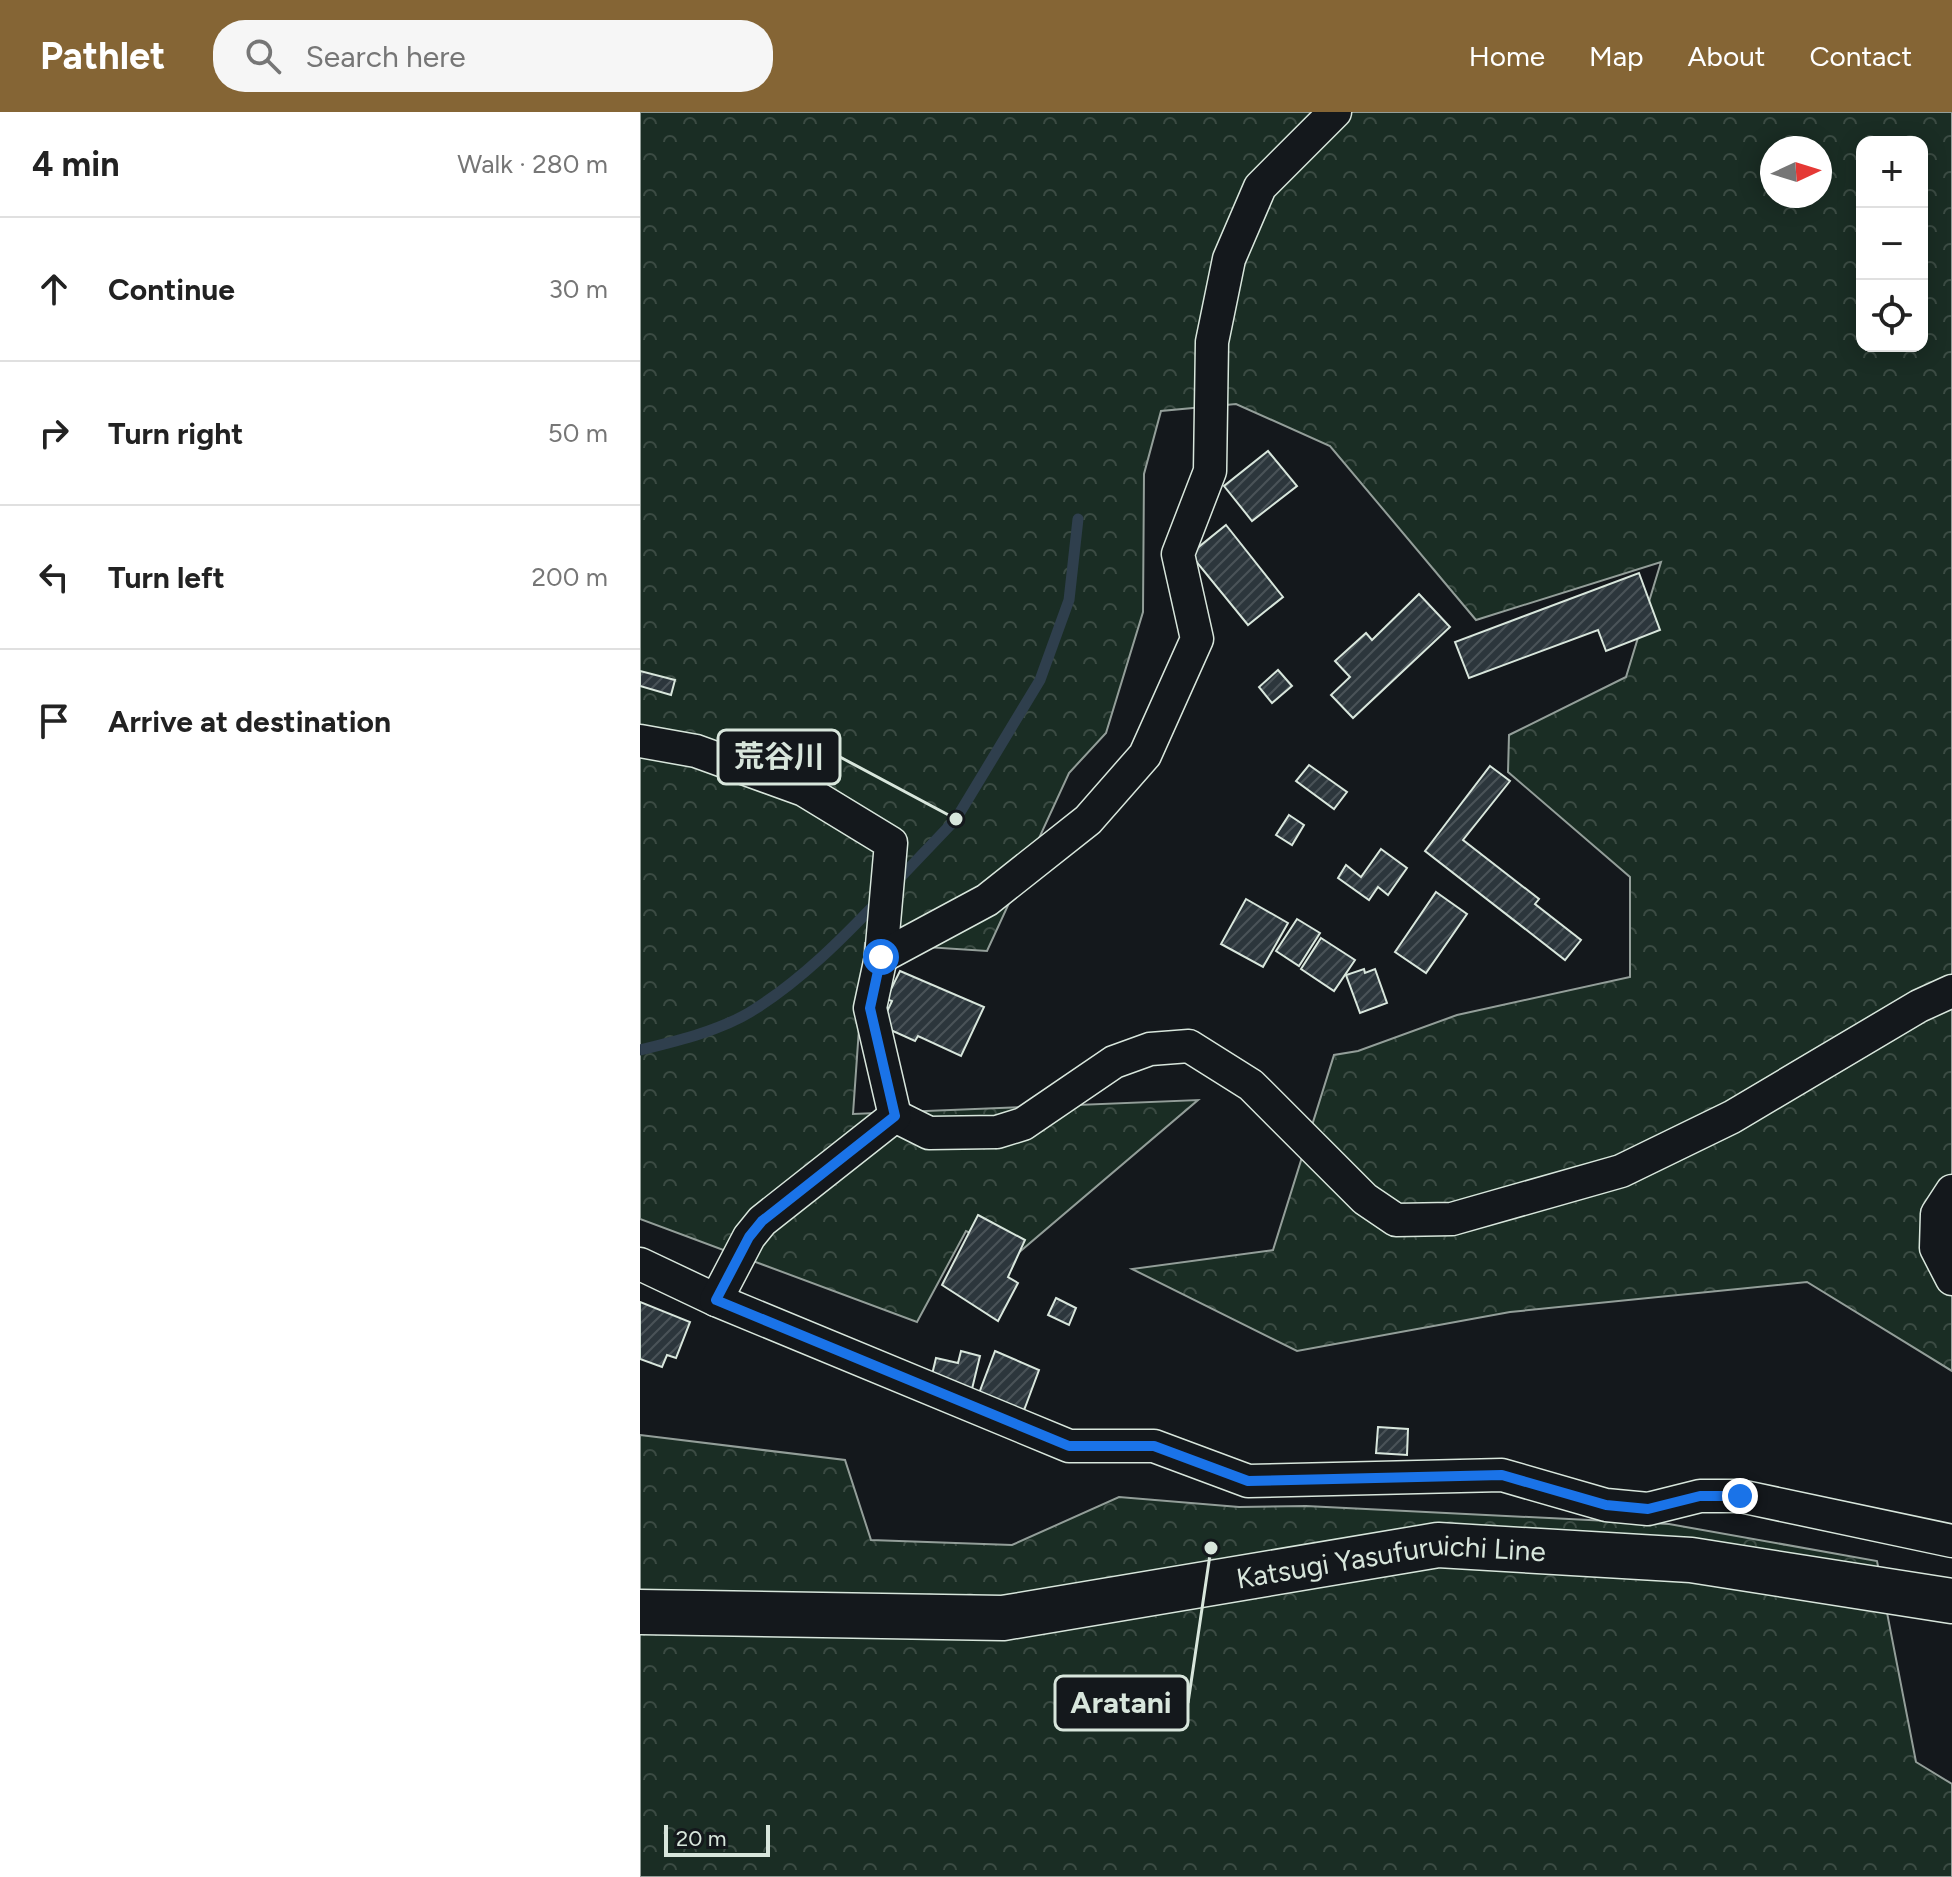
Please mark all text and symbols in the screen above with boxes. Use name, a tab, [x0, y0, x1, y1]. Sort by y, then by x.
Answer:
search box	[213, 20, 773, 92]
text: Pathlet	[40, 33, 165, 79]
icon: search	[241, 34, 285, 78]
text: Search here	[305, 38, 466, 75]
text: Home	[1469, 39, 1545, 73]
text: Map	[1589, 39, 1644, 73]
text: About	[1688, 39, 1765, 73]
text: Contact	[1809, 39, 1912, 73]
north arrow	[1760, 136, 1832, 208]
map controls	[1856, 136, 1928, 352]
button: +	[1856, 136, 1928, 208]
text: 4 min	[32, 144, 119, 185]
text: Walk · 280 m	[457, 148, 608, 180]
button: −	[1856, 208, 1928, 280]
icon: ahead	[32, 267, 76, 311]
text: Continue	[108, 271, 235, 308]
text: 30 m	[549, 273, 608, 305]
button: locate	[1856, 280, 1928, 352]
icon: right	[32, 411, 76, 455]
text: Turn right	[108, 415, 243, 452]
text: 50 m	[548, 417, 608, 449]
icon: left	[32, 555, 76, 599]
text: Turn left	[108, 559, 225, 596]
text: 200 m	[532, 561, 608, 593]
icon: arrive	[32, 699, 76, 743]
text: Arrive at destination	[108, 703, 391, 740]
callout: 荒谷川	[718, 730, 840, 784]
text: 荒谷川	[734, 738, 824, 775]
route start	[863, 939, 899, 975]
route end	[1722, 1478, 1758, 1514]
street label: Katsugi Yasufuruichi Line	[1234, 1527, 1547, 1596]
callout: Aratani	[1055, 1676, 1188, 1730]
text: Aratani	[1070, 1684, 1172, 1721]
scale bar	[664, 1821, 770, 1857]
text: 20 m	[676, 1825, 727, 1852]

